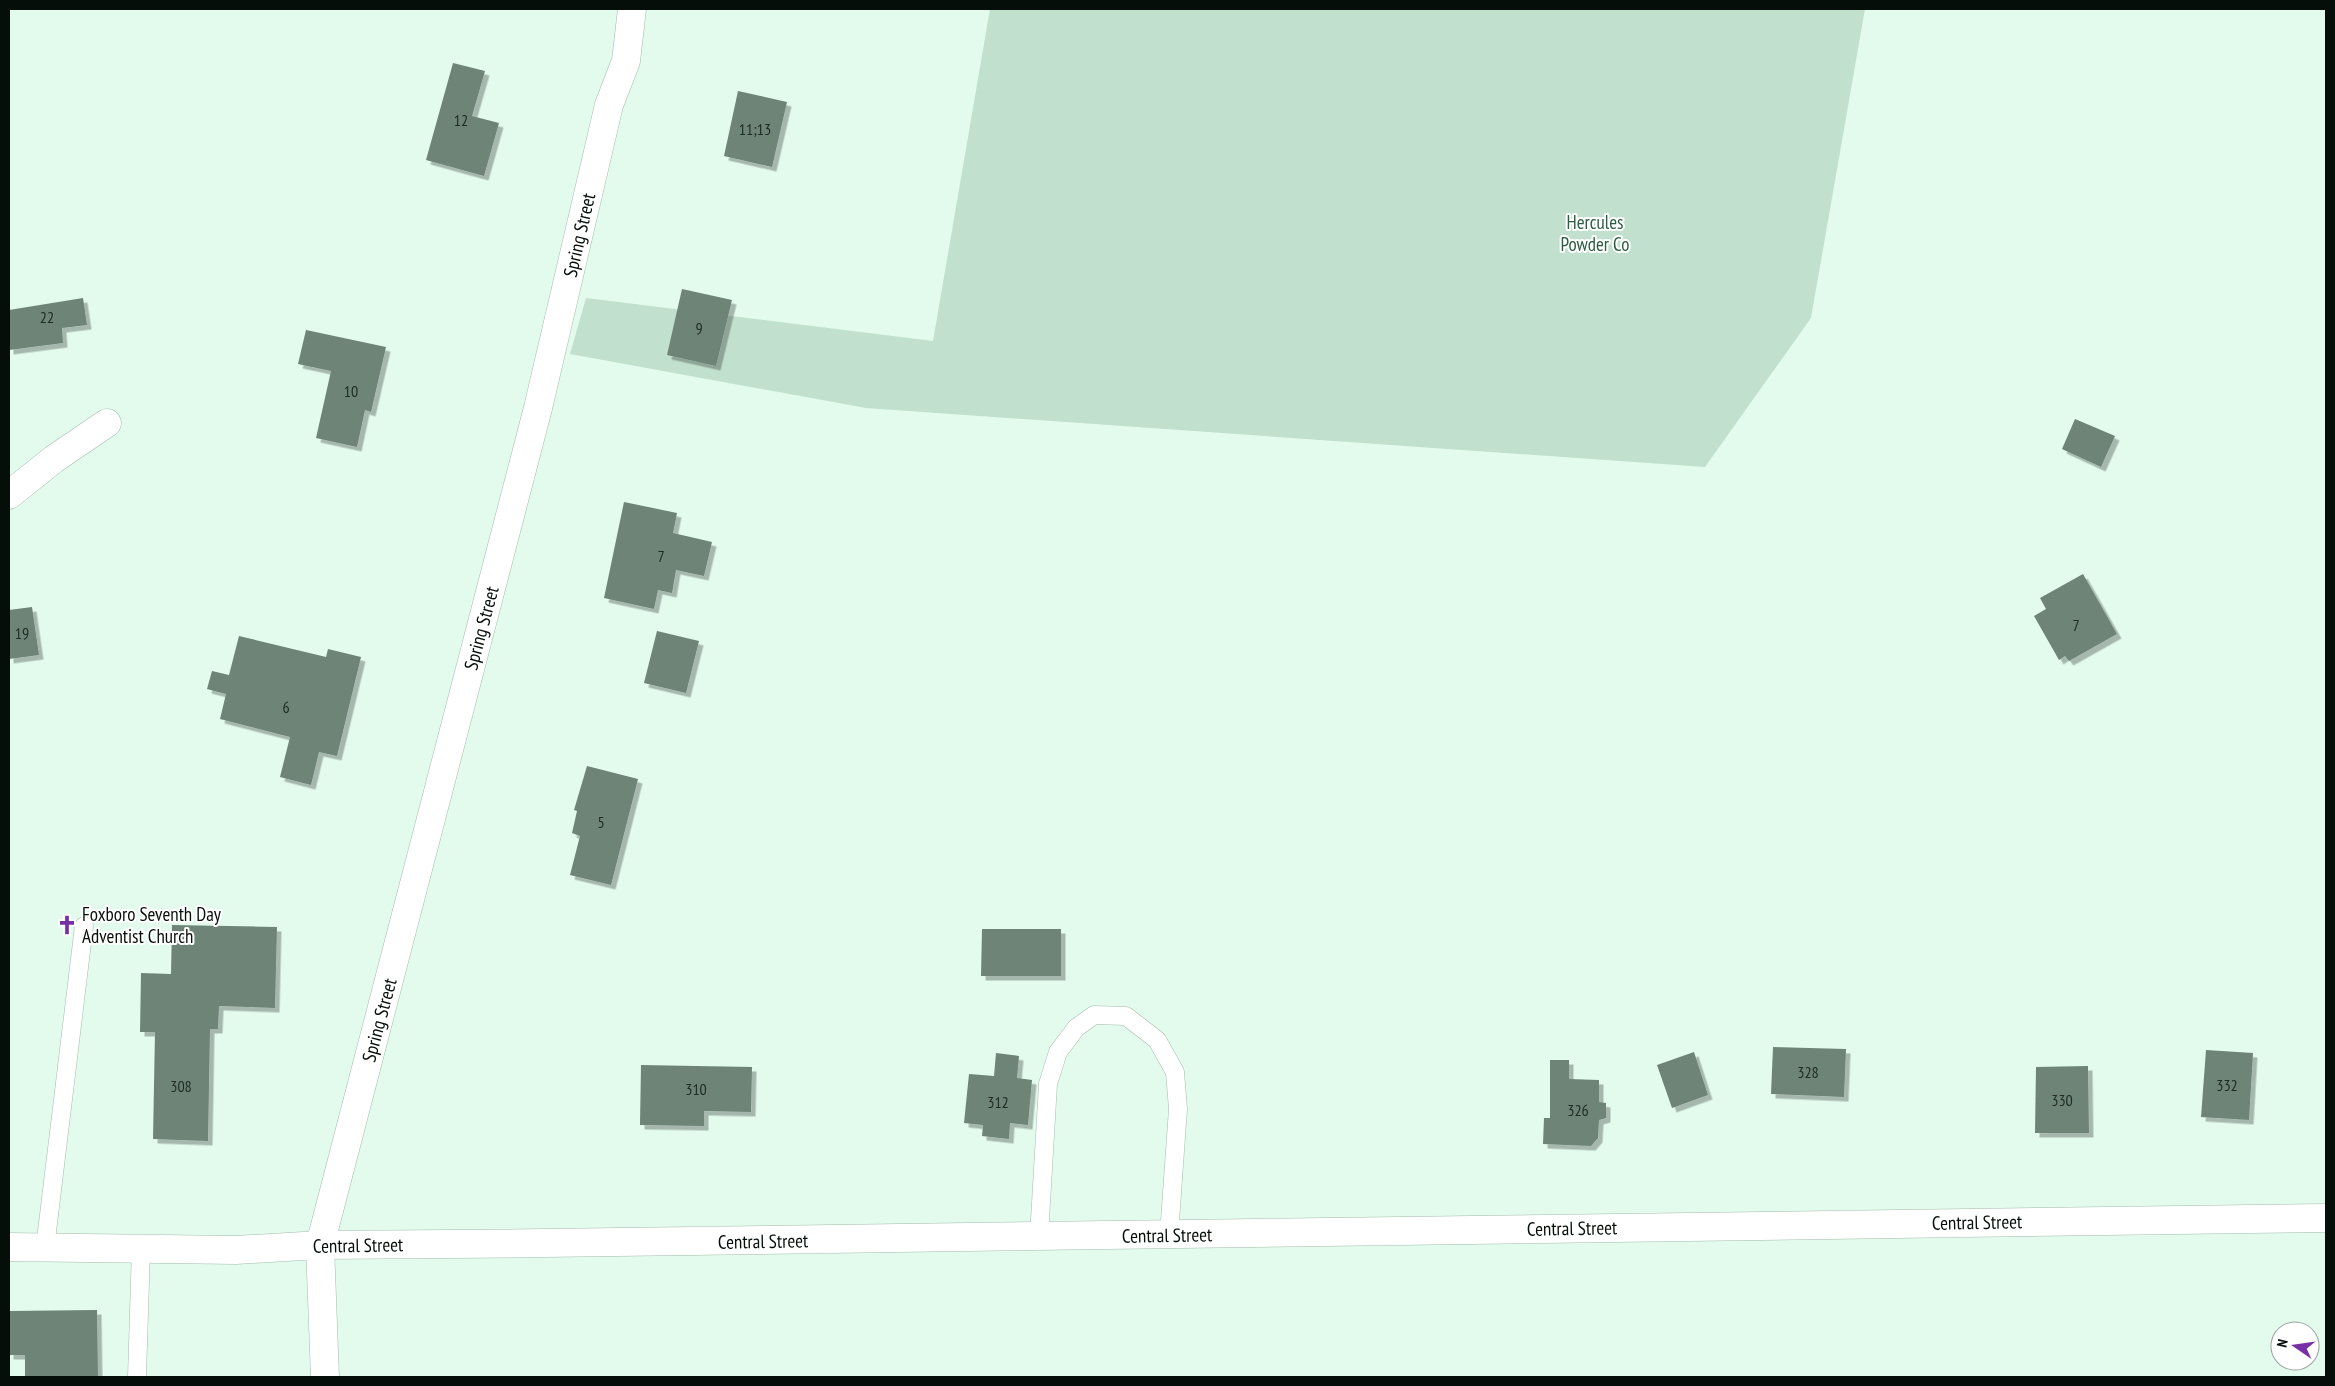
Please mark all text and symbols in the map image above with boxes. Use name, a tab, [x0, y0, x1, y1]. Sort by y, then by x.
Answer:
house number: 12	[454, 110, 468, 130]
house number: 11;13	[739, 119, 771, 139]
street label: Spring Street	[558, 190, 600, 279]
park label: Hercules Powder Co	[1561, 210, 1629, 256]
house number: 22	[40, 307, 54, 327]
house number: 9	[695, 318, 703, 338]
house number: 10	[344, 381, 358, 401]
house number: 7	[657, 546, 665, 566]
street label: Spring Street	[458, 583, 504, 672]
house number: 7	[2072, 615, 2080, 635]
house number: 19	[15, 623, 29, 643]
house number: 6	[282, 697, 290, 717]
house number: 5	[597, 812, 605, 832]
place label: Foxboro Seventh Day Adventist Church	[82, 902, 222, 948]
church icon: Foxboro Seventh Day Adventist Church	[56, 914, 78, 936]
street label: Spring Street	[356, 975, 402, 1064]
house number: 328	[1797, 1062, 1819, 1082]
house number: 332	[2216, 1075, 2238, 1095]
house number: 308	[170, 1076, 192, 1096]
house number: 310	[685, 1079, 707, 1099]
house number: 330	[2051, 1090, 2073, 1110]
house number: 312	[987, 1092, 1009, 1112]
house number: 326	[1567, 1100, 1589, 1120]
street label: Central Street	[1932, 1209, 2023, 1235]
street label: Central Street	[1527, 1215, 1618, 1241]
street label: Central Street	[1122, 1222, 1213, 1248]
street label: Central Street	[718, 1228, 809, 1254]
street label: Central Street	[313, 1232, 404, 1258]
north arrow	[2270, 1321, 2320, 1371]
text: N	[2273, 1337, 2292, 1349]

